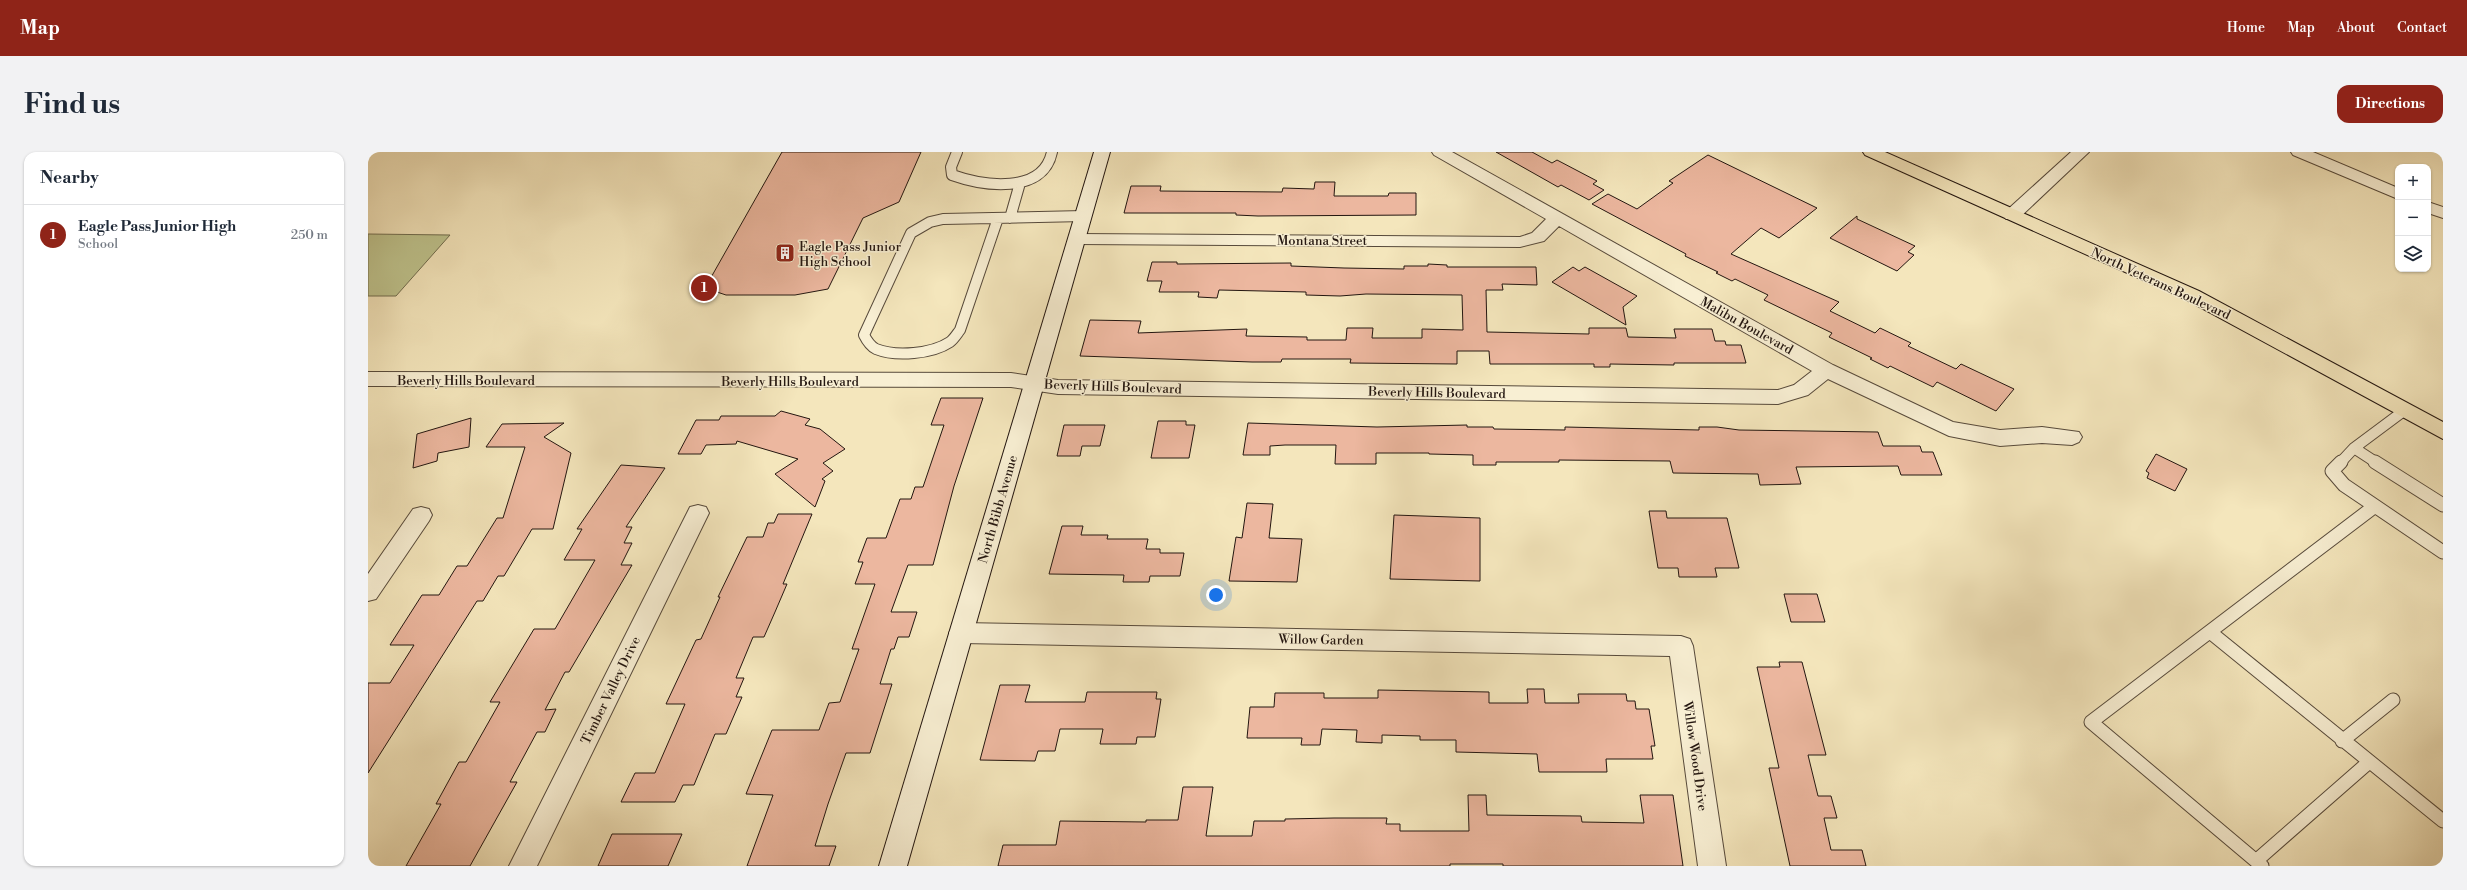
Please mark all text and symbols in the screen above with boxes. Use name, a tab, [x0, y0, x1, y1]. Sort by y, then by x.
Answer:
text: Map	[20, 16, 60, 40]
text: Home	[2227, 19, 2265, 37]
text: Map	[2287, 19, 2315, 37]
text: About	[2337, 19, 2375, 37]
text: Contact	[2397, 19, 2447, 37]
button: Directions	[2337, 85, 2443, 123]
text: Find us	[24, 87, 120, 122]
map controls	[2395, 164, 2431, 272]
button: +	[2395, 164, 2431, 200]
text: Nearby	[40, 167, 99, 189]
button: −	[2395, 200, 2431, 236]
text: Eagle Pass Junior High	[78, 217, 236, 236]
text: 1	[50, 227, 56, 243]
text: 250 m	[291, 227, 328, 243]
street label: Montana Street	[1277, 233, 1368, 249]
text: School	[78, 236, 118, 252]
button: layers	[2395, 236, 2431, 272]
place label: Eagle Pass Junior High School	[799, 239, 902, 270]
building icon: Eagle Pass Junior High School	[774, 242, 796, 264]
street label: North Veterans Boulevard	[2088, 244, 2233, 324]
pin: 1	[691, 273, 717, 303]
street label: Malibu Boulevard	[1697, 294, 1796, 358]
street label: Beverly Hills Boulevard	[396, 373, 535, 389]
street label: Beverly Hills Boulevard	[720, 374, 859, 390]
street label: Beverly Hills Boulevard	[1043, 377, 1183, 397]
street label: Beverly Hills Boulevard	[1367, 384, 1507, 402]
street label: North Bibb Avenue	[975, 453, 1021, 565]
your location	[1206, 585, 1226, 605]
street label: Willow Garden	[1277, 631, 1364, 649]
street label: Timber Valley Drive	[578, 633, 644, 747]
street label: Willow Wood Drive	[1679, 699, 1711, 812]

